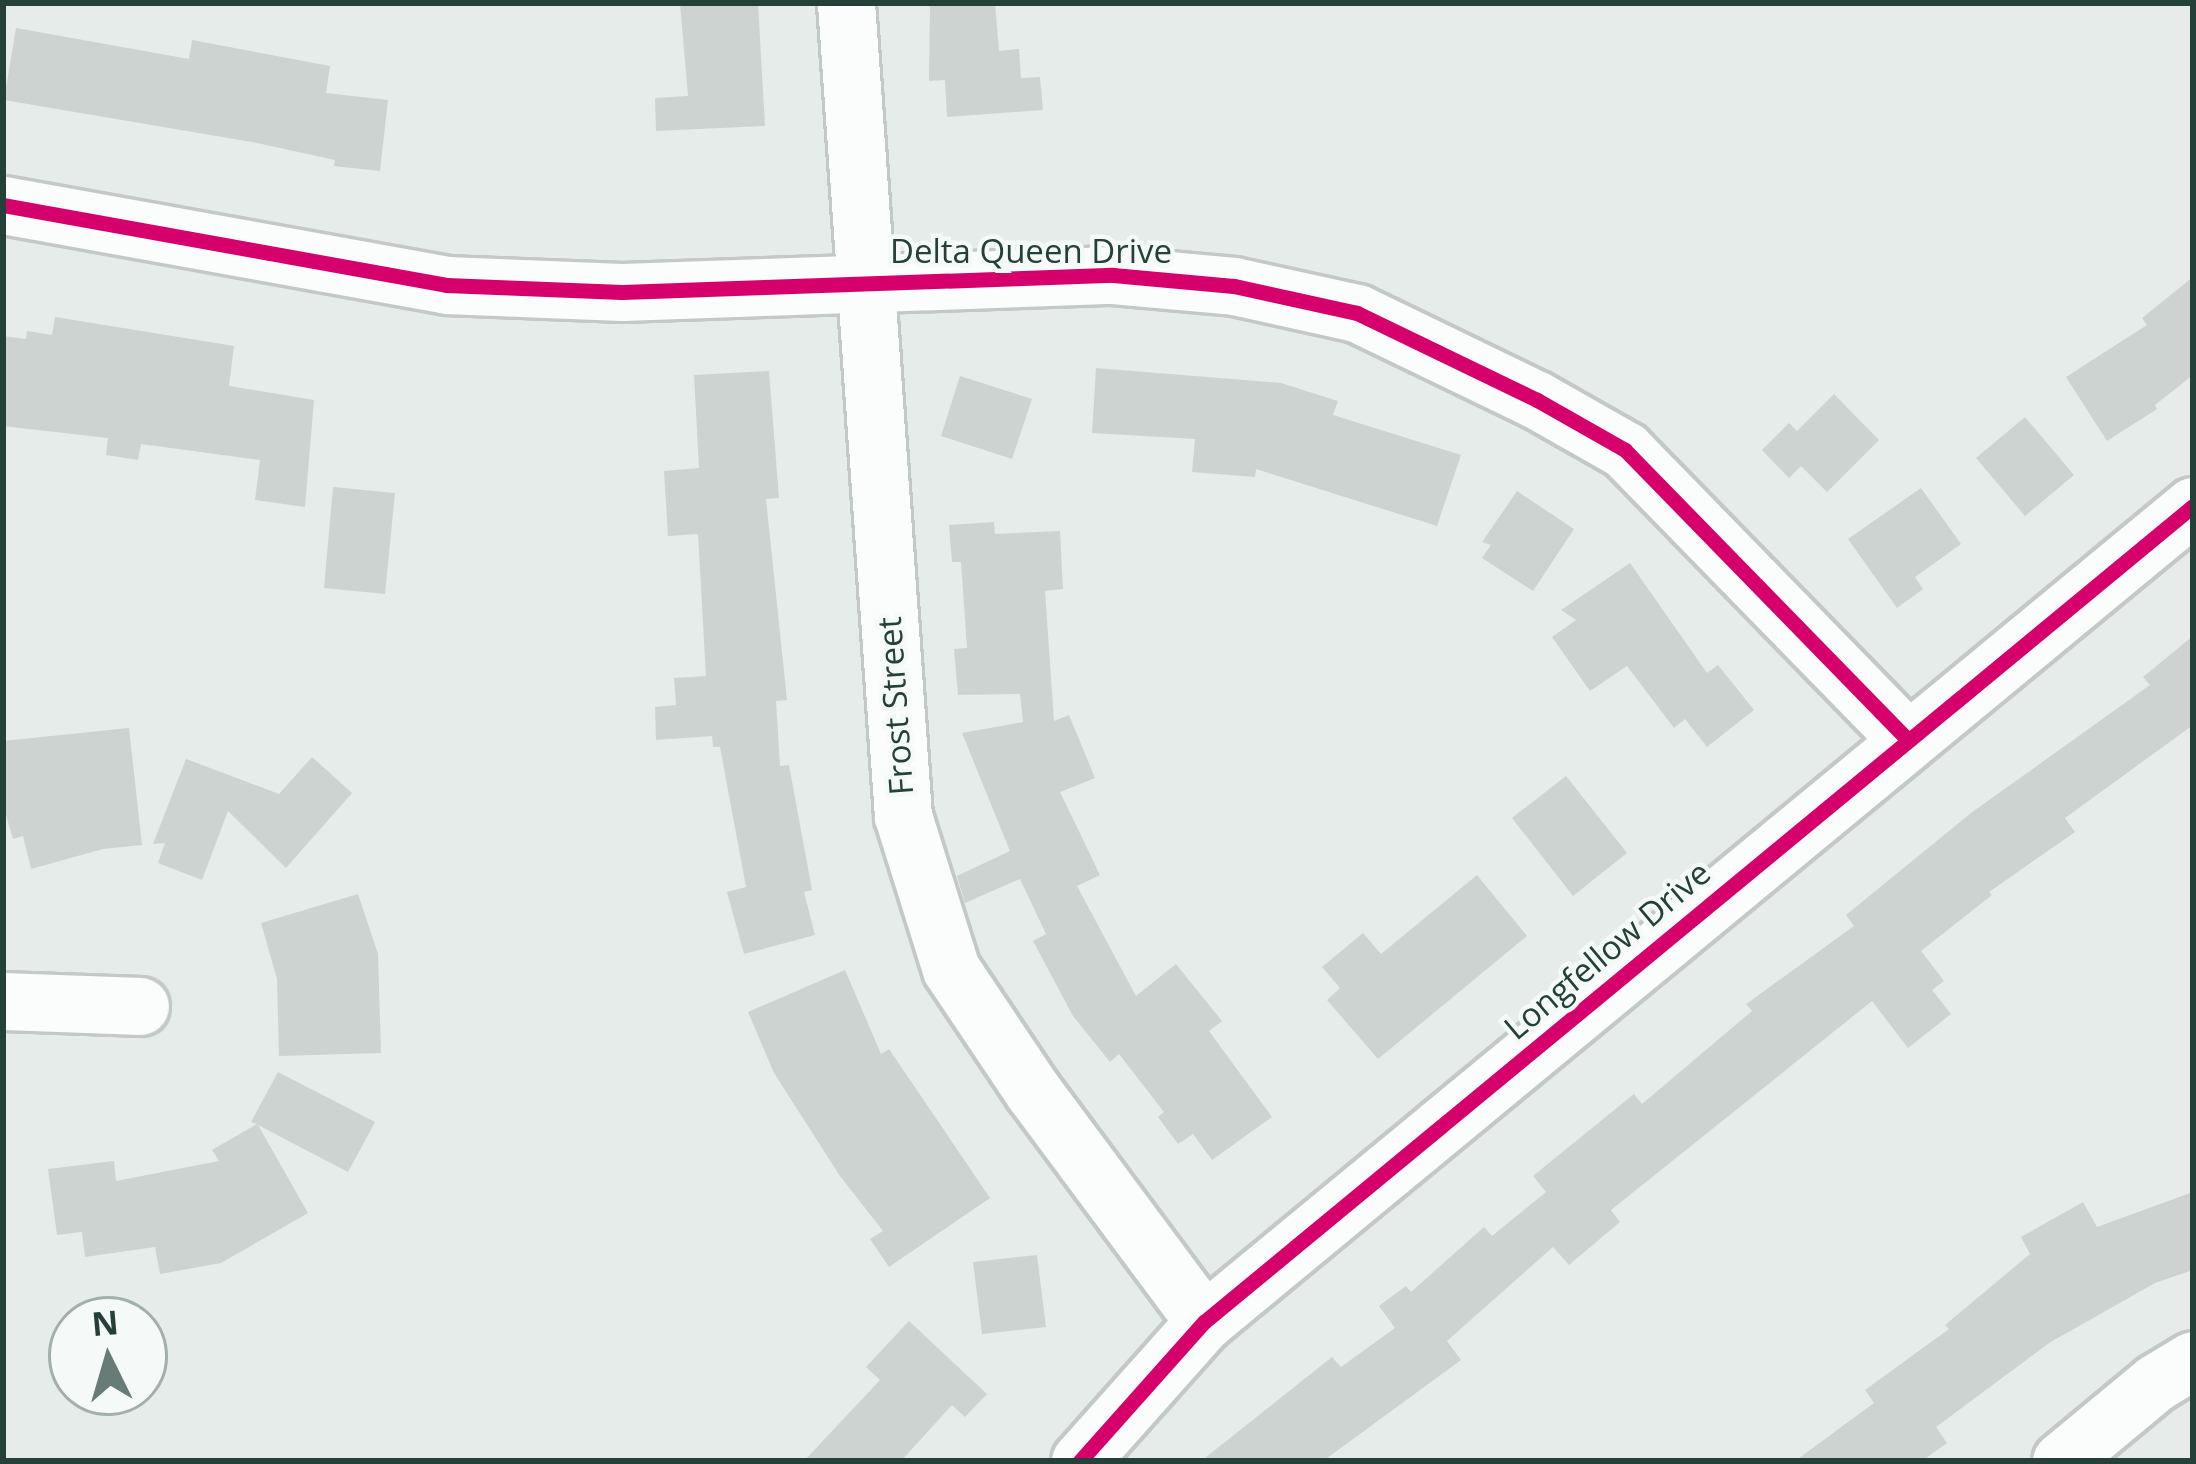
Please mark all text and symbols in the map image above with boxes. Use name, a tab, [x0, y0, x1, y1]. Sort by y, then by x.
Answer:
street label: Delta Queen Drive	[890, 231, 1172, 271]
street label: Frost Street	[869, 616, 921, 796]
street label: Longfellow Drive	[1496, 852, 1718, 1048]
north arrow	[48, 1296, 168, 1416]
text: N	[90, 1299, 120, 1346]

